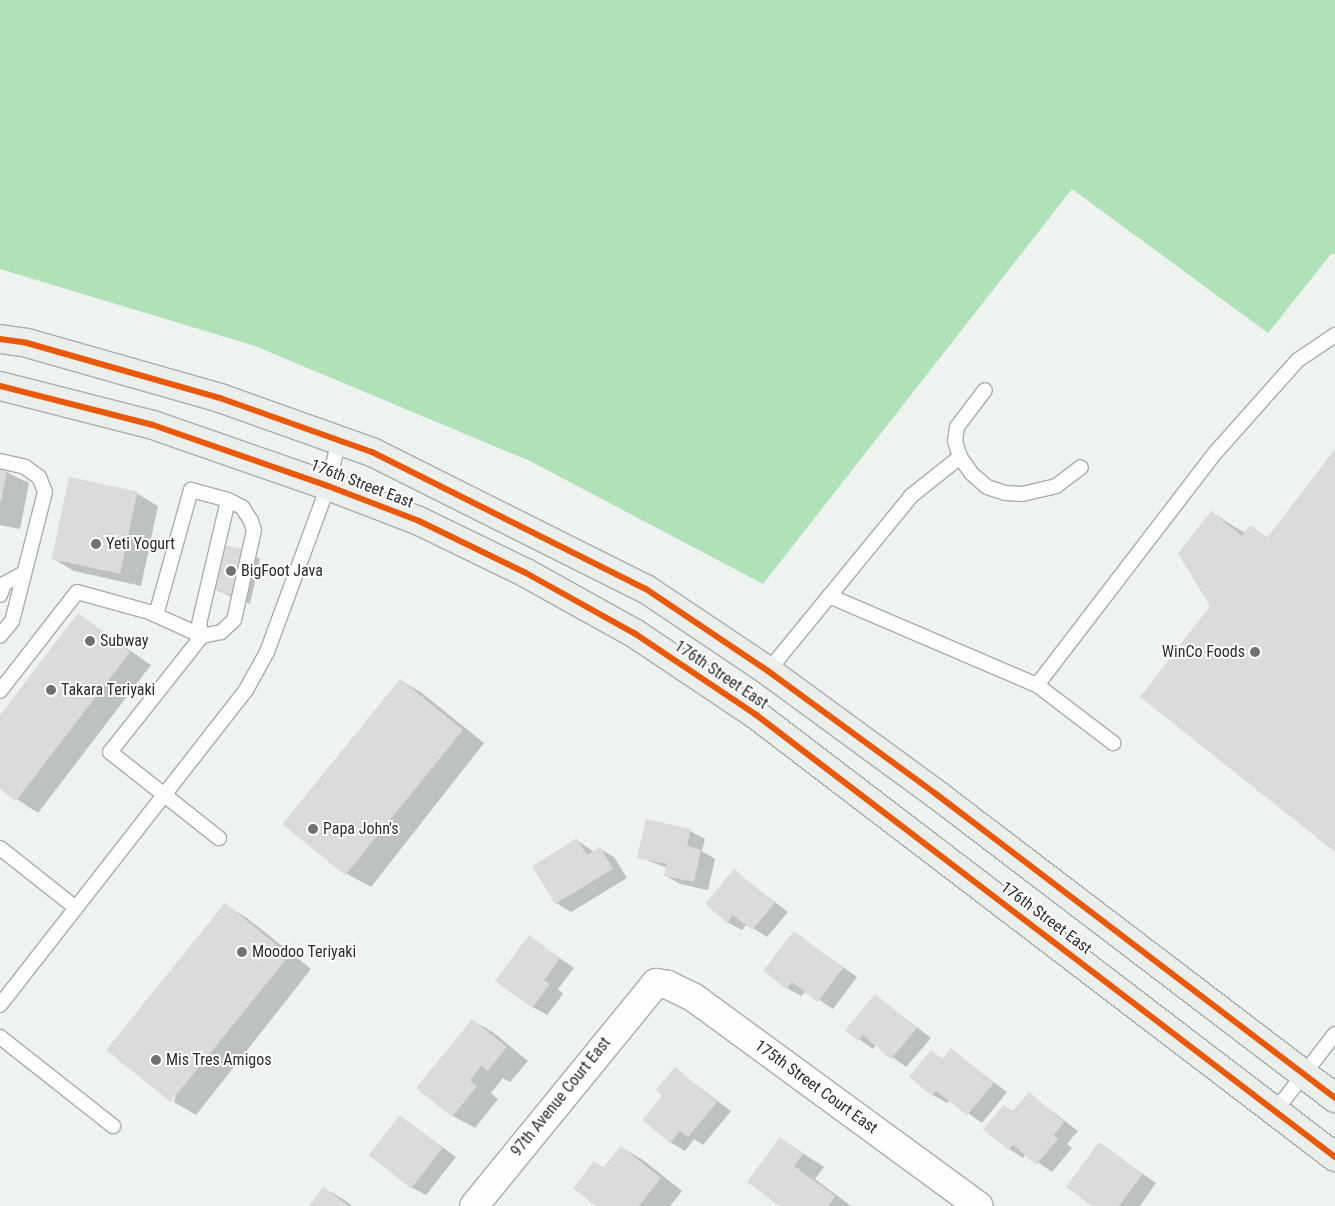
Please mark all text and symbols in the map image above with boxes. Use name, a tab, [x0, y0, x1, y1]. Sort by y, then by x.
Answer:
street label: 176th Street East	[308, 456, 416, 512]
place label: Yeti Yogurt	[106, 534, 175, 554]
marker: Yeti Yogurt	[90, 538, 102, 550]
place label: BigFoot Java	[241, 561, 323, 581]
marker: BigFoot Java	[225, 565, 237, 577]
place label: Subway	[100, 631, 149, 651]
marker: Subway	[84, 635, 96, 647]
street label: 176th Street East	[671, 637, 771, 713]
place label: WinCo Foods	[1162, 642, 1245, 662]
marker: WinCo Foods	[1249, 646, 1261, 658]
place label: Takara Teriyaki	[61, 680, 156, 700]
marker: Takara Teriyaki	[45, 684, 57, 696]
place label: Papa John's	[323, 819, 399, 839]
marker: Papa John's	[307, 823, 319, 835]
street label: 176th Street East	[997, 878, 1095, 958]
place label: Moodoo Teriyaki	[252, 942, 357, 962]
marker: Moodoo Teriyaki	[236, 946, 248, 958]
street label: 97th Avenue Court East	[507, 1034, 615, 1160]
street label: 175th Street Court East	[751, 1036, 881, 1138]
place label: Mis Tres Amigos	[166, 1050, 272, 1070]
marker: Mis Tres Amigos	[150, 1054, 162, 1066]

